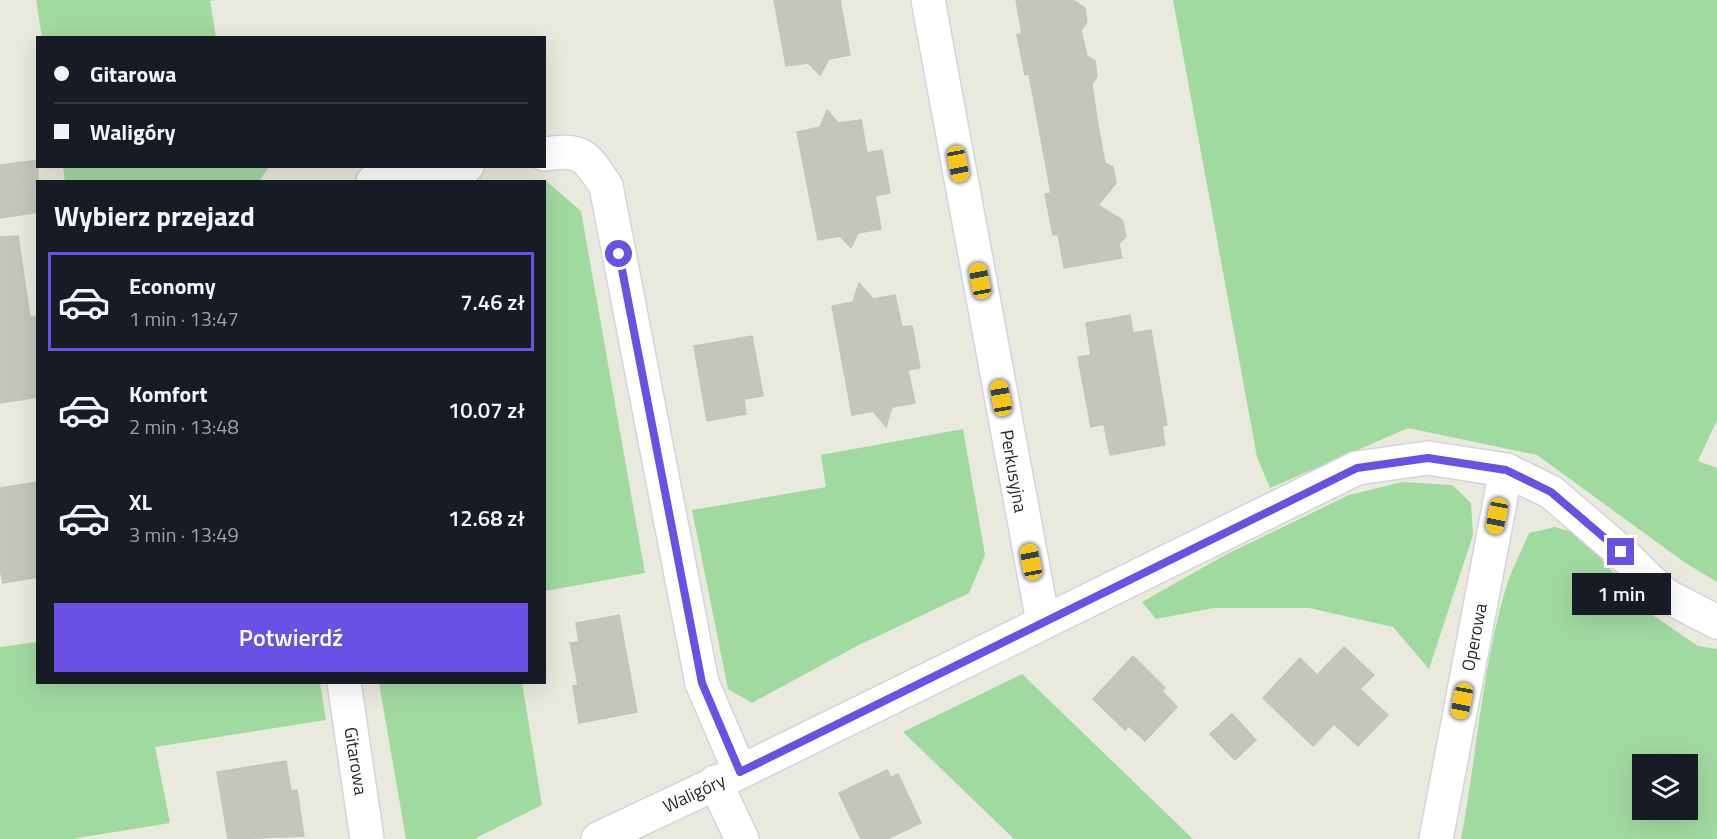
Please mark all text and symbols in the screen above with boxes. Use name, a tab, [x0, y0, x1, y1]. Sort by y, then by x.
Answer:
text: Gitarowa	[90, 57, 176, 91]
text: Waligóry	[90, 115, 176, 149]
car	[946, 145, 970, 183]
text: Wybierz przejazd	[54, 195, 255, 236]
route start	[605, 240, 632, 267]
car	[968, 262, 992, 300]
text: Economy	[129, 269, 216, 303]
icon: car	[57, 275, 111, 329]
text: 7.46 zł	[460, 285, 525, 319]
text: 1 min · 13:47	[129, 303, 239, 334]
text: Komfort	[129, 377, 208, 411]
car	[989, 379, 1013, 417]
icon: car	[57, 383, 111, 437]
text: 10.07 zł	[448, 393, 525, 427]
text: 2 min · 13:48	[129, 411, 239, 442]
street label: Perkusyjna	[993, 427, 1035, 515]
text: XL	[129, 485, 152, 519]
icon: car	[57, 491, 111, 545]
car	[1485, 497, 1509, 535]
text: 12.68 zł	[448, 501, 525, 535]
text: 3 min · 13:49	[129, 519, 239, 550]
route end	[1607, 538, 1634, 565]
car	[1019, 543, 1043, 581]
callout: 1 min	[1572, 573, 1670, 615]
text: 1 min	[1597, 578, 1646, 609]
street label: Operowa	[1454, 601, 1494, 673]
button: Potwierdź	[54, 603, 528, 672]
car	[1450, 682, 1474, 720]
street label: Gitarowa	[337, 725, 375, 797]
map controls	[1632, 754, 1698, 820]
button: layers	[1632, 754, 1698, 820]
street label: Waligóry	[658, 767, 730, 819]

